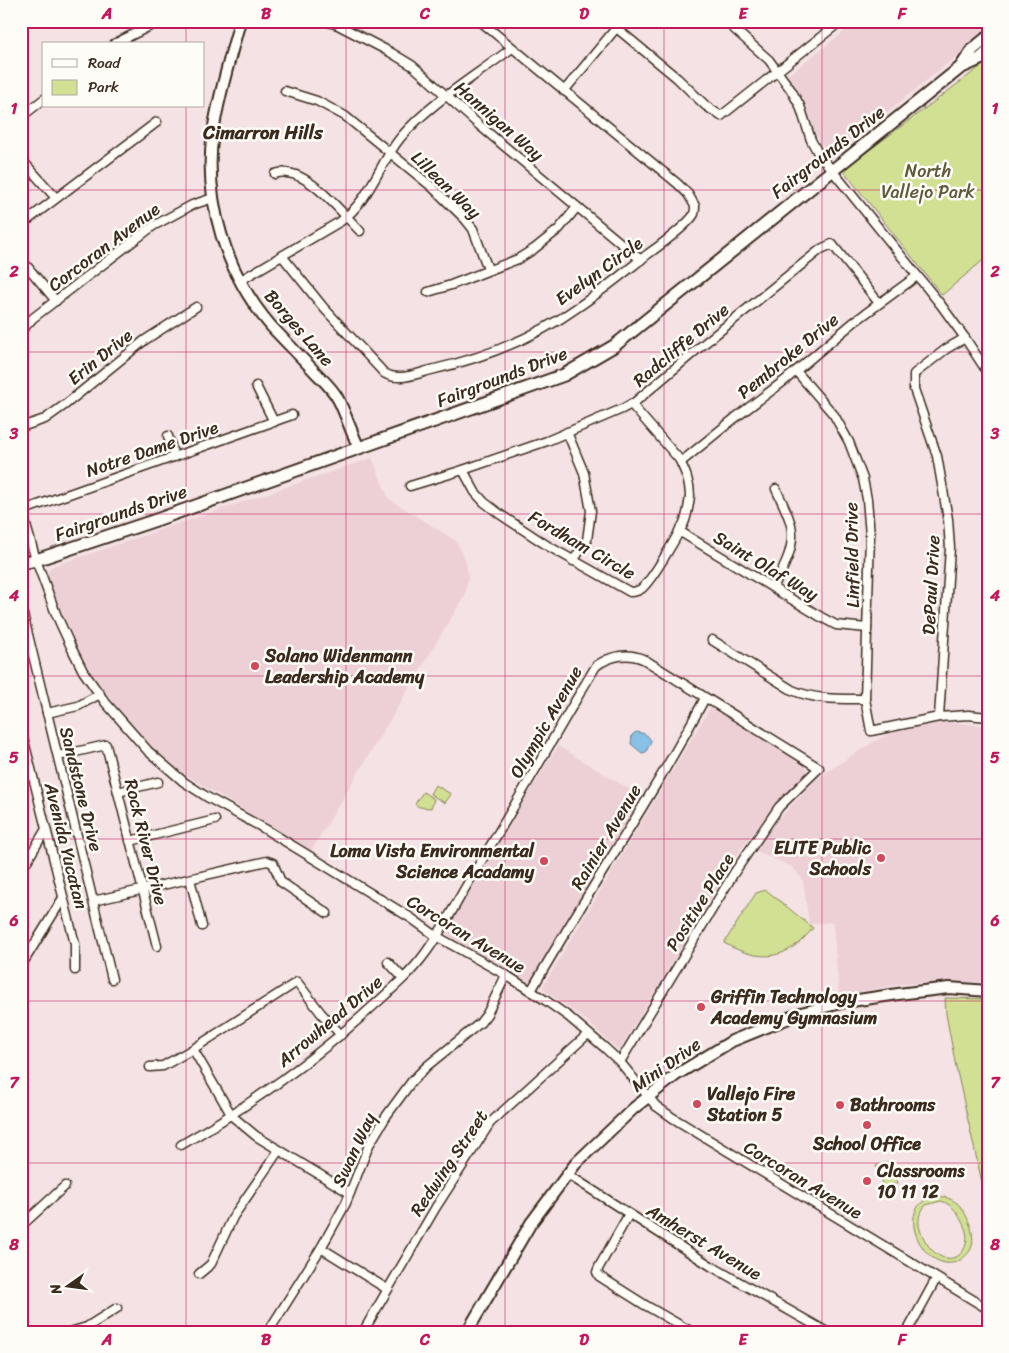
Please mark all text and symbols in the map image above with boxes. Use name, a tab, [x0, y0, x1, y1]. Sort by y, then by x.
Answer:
text: A	[101, 0, 112, 28]
text: B	[261, 0, 272, 28]
text: C	[419, 0, 431, 28]
text: D	[579, 0, 589, 28]
text: E	[739, 0, 749, 28]
text: F	[897, 0, 908, 28]
legend	[42, 42, 205, 108]
text: Road	[88, 50, 121, 76]
street label: Hannigan Way	[447, 73, 552, 170]
text: Park	[88, 74, 119, 100]
text: 1	[11, 94, 18, 123]
text: 1	[992, 94, 999, 123]
street label: Fairgrounds Drive	[764, 97, 892, 207]
district label: Cimarron Hills	[202, 116, 324, 149]
street label: Lillean Way	[403, 143, 489, 228]
park label: North Vallejo Park	[881, 155, 975, 208]
street label: Corcoran Avenue	[41, 194, 167, 300]
street label: Evelyn Circle	[548, 228, 650, 314]
text: 2	[8, 257, 19, 286]
text: 2	[989, 257, 1000, 286]
street label: Borges Lane	[256, 282, 342, 374]
street label: Radcliffe Drive	[625, 295, 737, 395]
street label: Pembroke Drive	[730, 305, 846, 407]
street label: Erin Drive	[60, 320, 140, 394]
street label: Fairgrounds Drive	[432, 337, 572, 417]
street label: Notre Dame Drive	[81, 411, 223, 487]
text: 3	[9, 419, 19, 448]
text: 3	[990, 419, 1000, 448]
street label: Fairgrounds Drive	[50, 475, 192, 551]
street label: Fordham Circle	[522, 501, 642, 589]
street label: Linfield Drive	[835, 502, 869, 608]
street label: Saint Olaf Way	[707, 522, 826, 611]
street label: DePaul Drive	[912, 534, 950, 636]
text: 4	[8, 581, 19, 610]
text: 4	[989, 581, 1000, 610]
place label: Solano Widenmann Leadership Academy	[264, 640, 425, 693]
street label: Olympic Avenue	[501, 659, 591, 785]
marker: Solano Widenmann Leadership Academy	[249, 660, 261, 672]
street label: Sandstone Drive	[50, 723, 112, 855]
text: 5	[9, 743, 19, 772]
text: 5	[990, 743, 1000, 772]
street label: Rock River Drive	[115, 776, 177, 908]
street label: Avenida Yucatan	[35, 778, 97, 913]
street label: Rainier Avenue	[562, 778, 650, 896]
place label: ELITE Public Schools	[774, 832, 872, 885]
place label: Loma Vista Environmental Science Acadamy	[330, 835, 535, 888]
street label: Positive Place	[657, 846, 743, 958]
marker: ELITE Public Schools	[875, 852, 887, 864]
marker: Loma Vista Environmental Science Acadamy	[538, 855, 550, 867]
street label: Corcoran Avenue	[400, 886, 532, 982]
text: 6	[8, 906, 19, 935]
text: 6	[989, 906, 1000, 935]
street label: Arrowhead Drive	[269, 967, 390, 1076]
place label: Griffin Technology Academy Gymnasium	[710, 981, 877, 1034]
marker: Griffin Technology Academy Gymnasium	[695, 1001, 707, 1013]
street label: Mini Drive	[624, 1029, 708, 1101]
text: 7	[9, 1068, 20, 1097]
text: 7	[990, 1068, 1001, 1097]
place label: Vallejo Fire Station 5	[706, 1078, 796, 1131]
place label: Bathrooms	[850, 1089, 936, 1121]
marker: Vallejo Fire Station 5	[691, 1098, 703, 1110]
marker: Bathrooms	[834, 1099, 846, 1111]
street label: Redwing Street	[401, 1103, 497, 1223]
street label: Swan Way	[323, 1106, 386, 1193]
marker: School Office	[861, 1119, 873, 1131]
place label: School Office	[812, 1128, 921, 1160]
street label: Corcoran Avenue	[737, 1132, 869, 1228]
place label: Classrooms 10 11 12	[876, 1155, 965, 1208]
marker: Classrooms 10 11 12	[861, 1175, 873, 1187]
street label: Amherst Avenue	[639, 1194, 768, 1289]
text: 8	[8, 1230, 19, 1259]
text: 8	[989, 1230, 1000, 1259]
north arrow	[42, 1260, 92, 1310]
text: N	[42, 1281, 69, 1298]
text: A	[101, 1325, 112, 1353]
text: B	[261, 1325, 272, 1353]
text: C	[419, 1325, 431, 1353]
text: D	[579, 1325, 589, 1353]
text: E	[739, 1325, 749, 1353]
text: F	[897, 1325, 908, 1353]

